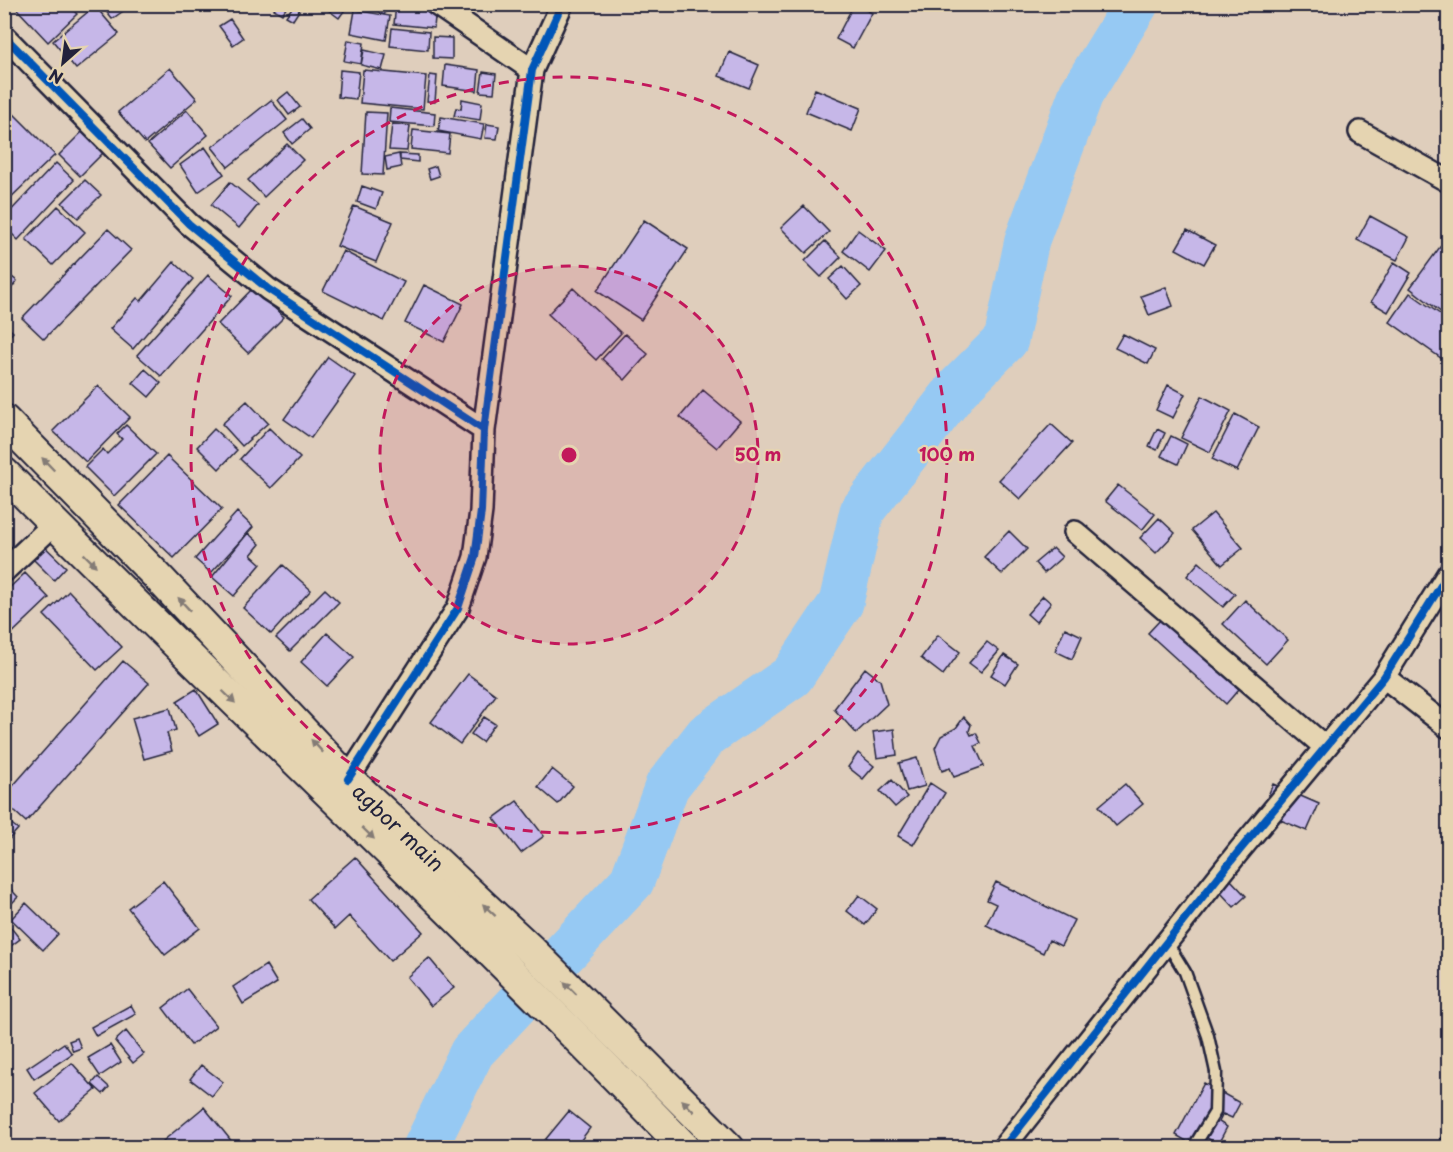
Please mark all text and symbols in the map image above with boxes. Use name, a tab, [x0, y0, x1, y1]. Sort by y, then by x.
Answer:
north arrow	[33, 33, 93, 93]
text: N	[44, 64, 67, 91]
text: 50 m	[735, 440, 781, 467]
text: 100 m	[919, 440, 975, 467]
centre of rings	[559, 445, 579, 465]
one-way arrow	[42, 458, 56, 472]
one-way arrow	[82, 552, 96, 566]
one-way arrow	[177, 597, 191, 612]
one-way arrow	[221, 689, 235, 703]
one-way arrow	[311, 740, 325, 754]
street label: agbor main	[345, 775, 453, 878]
one-way arrow	[361, 825, 375, 839]
one-way arrow	[481, 903, 496, 917]
one-way arrow	[562, 981, 577, 995]
one-way arrow	[681, 1100, 695, 1114]

